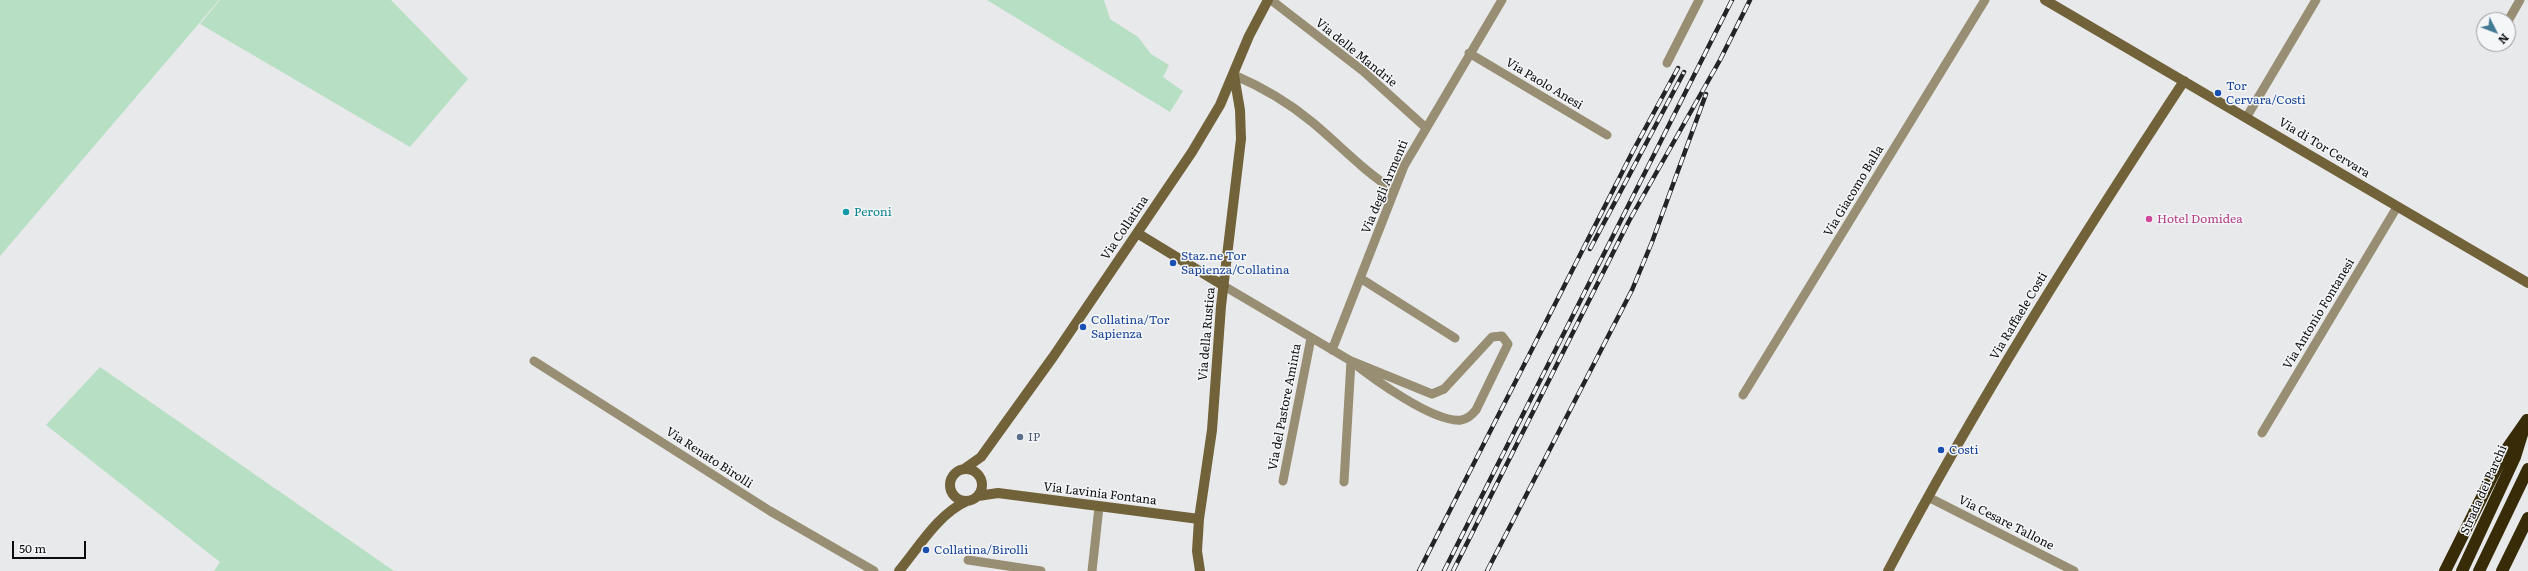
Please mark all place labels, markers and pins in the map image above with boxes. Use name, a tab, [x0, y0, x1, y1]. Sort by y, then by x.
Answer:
place label: Tor Cervara/Costi	[2226, 79, 2306, 107]
marker: Tor Cervara/Costi	[2213, 88, 2223, 98]
place label: Peroni	[854, 205, 892, 219]
marker: Peroni	[841, 207, 851, 217]
place label: Hotel Domidea	[2157, 212, 2243, 226]
marker: Hotel Domidea	[2144, 214, 2154, 224]
place label: Staz.ne Tor Sapienza/Collatina	[1181, 249, 1289, 277]
marker: Staz.ne Tor Sapienza/Collatina	[1168, 258, 1178, 268]
place label: Collatina/Tor Sapienza	[1091, 313, 1169, 341]
marker: Collatina/Tor Sapienza	[1078, 322, 1088, 332]
place label: IP	[1028, 430, 1040, 444]
marker: IP	[1015, 432, 1025, 442]
place label: Costi	[1949, 443, 1978, 457]
marker: Costi	[1936, 445, 1946, 455]
place label: Collatina/Birolli	[934, 543, 1028, 557]
marker: Collatina/Birolli	[921, 545, 931, 555]

